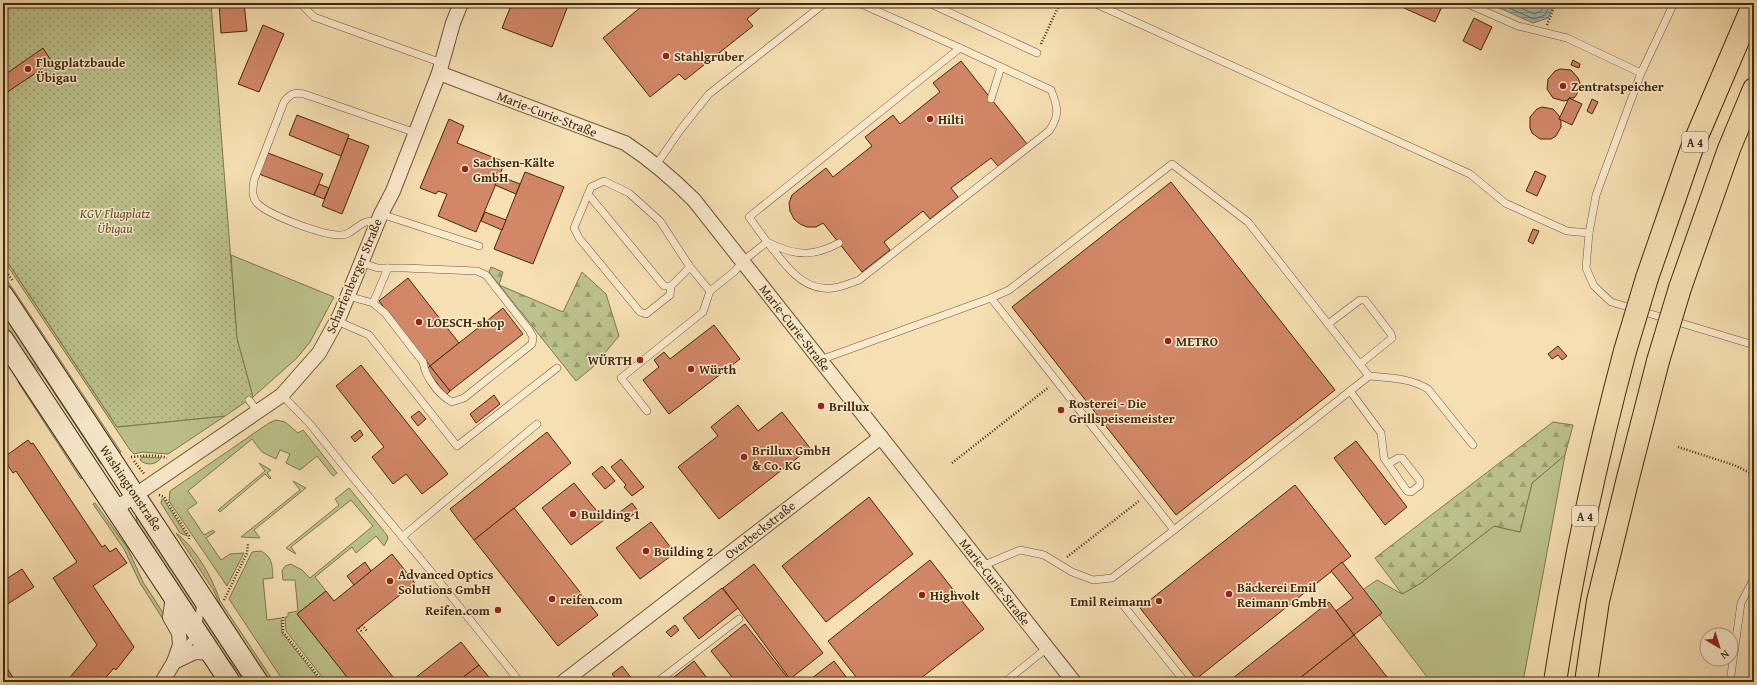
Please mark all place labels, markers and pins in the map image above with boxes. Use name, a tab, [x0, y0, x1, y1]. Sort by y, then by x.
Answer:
place label: Stahlgruber	[674, 47, 744, 66]
marker: Stahlgruber	[661, 51, 671, 61]
place label: Flugplatzbaude Übigau	[36, 53, 125, 87]
marker: Flugplatzbaude Übigau	[23, 64, 33, 74]
place label: Zentratspeicher	[1571, 77, 1664, 96]
marker: Zentratspeicher	[1558, 81, 1568, 91]
place label: Hilti	[938, 110, 964, 129]
marker: Hilti	[925, 114, 935, 124]
place label: Sachsen-Kälte GmbH	[473, 153, 555, 187]
marker: Sachsen-Kälte GmbH	[460, 164, 470, 174]
place label: LOESCH-shop	[427, 313, 505, 332]
marker: LOESCH-shop	[414, 317, 424, 327]
place label: METRO	[1176, 332, 1218, 351]
marker: METRO	[1163, 336, 1173, 346]
place label: WÜRTH	[588, 351, 632, 370]
marker: WÜRTH	[635, 355, 645, 365]
place label: Würth	[699, 360, 736, 379]
marker: Würth	[686, 364, 696, 374]
place label: Rosterei - Die Grillspeisemeister	[1069, 394, 1175, 428]
place label: Brillux	[829, 397, 870, 416]
marker: Brillux	[816, 401, 826, 411]
marker: Rosterei - Die Grillspeisemeister	[1056, 405, 1066, 415]
place label: Brillux GmbH & Co. KG	[752, 441, 830, 475]
marker: Brillux GmbH & Co. KG	[739, 452, 749, 462]
place label: Building 1	[581, 505, 640, 524]
marker: Building 1	[568, 509, 578, 519]
place label: Building 2	[654, 542, 713, 561]
marker: Building 2	[641, 546, 651, 556]
place label: Advanced Optics Solutions GmbH	[398, 565, 494, 599]
marker: Advanced Optics Solutions GmbH	[385, 576, 395, 586]
place label: Bäckerei Emil Reimann GmbH	[1237, 578, 1327, 612]
place label: Highvolt	[930, 586, 980, 605]
marker: Bäckerei Emil Reimann GmbH	[1224, 589, 1234, 599]
place label: reifen.com	[560, 590, 623, 609]
marker: Highvolt	[917, 590, 927, 600]
place label: Emil Reimann	[1070, 592, 1151, 611]
marker: reifen.com	[547, 594, 557, 604]
marker: Emil Reimann	[1154, 596, 1164, 606]
place label: Reifen.com	[425, 601, 491, 620]
marker: Reifen.com	[493, 605, 503, 615]

